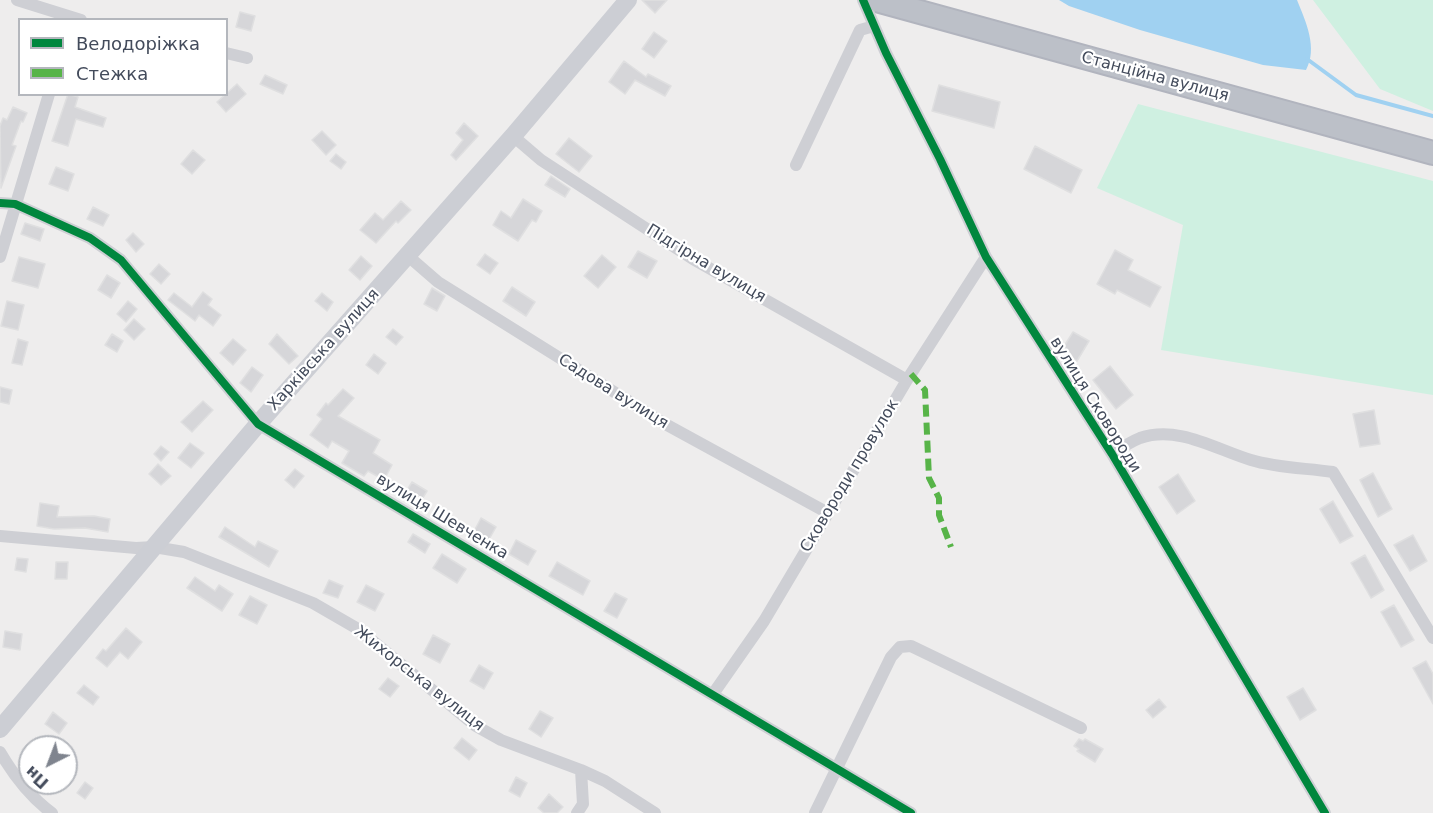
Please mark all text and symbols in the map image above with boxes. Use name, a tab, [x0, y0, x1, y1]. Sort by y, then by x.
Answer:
legend	[18, 18, 228, 96]
text: Велодоріжка	[76, 33, 200, 54]
street label: Станційна вулиця	[1079, 48, 1231, 106]
text: Стежка	[76, 63, 148, 84]
street label: Підгірна вулиця	[643, 221, 769, 307]
street label: Харківська вулиця	[264, 285, 384, 415]
street label: вулиця Сковороди	[1045, 334, 1145, 476]
street label: Садова вулиця	[554, 350, 672, 434]
street label: Сковороди провулок	[797, 396, 903, 556]
street label: вулиця Шевченка	[372, 470, 512, 564]
street label: Жихорська вулиця	[350, 622, 488, 736]
north arrow	[18, 735, 78, 795]
text: Пн	[22, 762, 52, 793]

